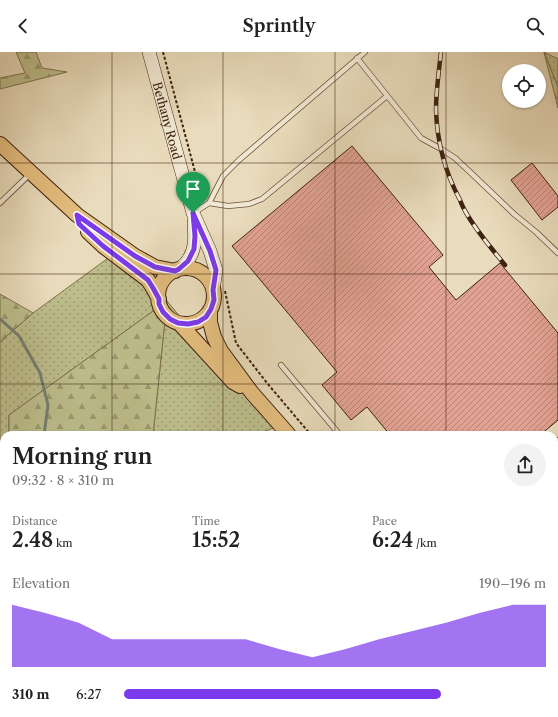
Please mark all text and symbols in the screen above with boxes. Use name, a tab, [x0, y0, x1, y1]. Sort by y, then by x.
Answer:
icon: back	[12, 15, 34, 37]
text: Sprintly	[243, 15, 315, 37]
icon: search	[524, 15, 546, 37]
map controls	[502, 64, 546, 108]
button: locate	[502, 64, 546, 108]
street label: Bethany Road	[150, 80, 186, 162]
pin	[176, 172, 210, 213]
icon: arrive	[182, 178, 204, 200]
text: Morning run	[12, 443, 152, 470]
button: share	[504, 444, 546, 486]
text: 09:32 · 8 × 310 m	[12, 472, 114, 488]
text: Distance	[12, 514, 58, 528]
text: Time	[192, 514, 220, 528]
text: Pace	[372, 514, 397, 528]
text: 2.48	[12, 528, 53, 552]
text: 15:52	[192, 528, 240, 552]
text: 6:24	[372, 528, 413, 552]
text: km	[53, 536, 73, 550]
text: /km	[413, 536, 437, 550]
text: Elevation	[12, 575, 70, 591]
text: 190–196 m	[479, 575, 546, 591]
text: 310 m	[12, 686, 50, 702]
text: 6:27	[76, 686, 101, 702]

